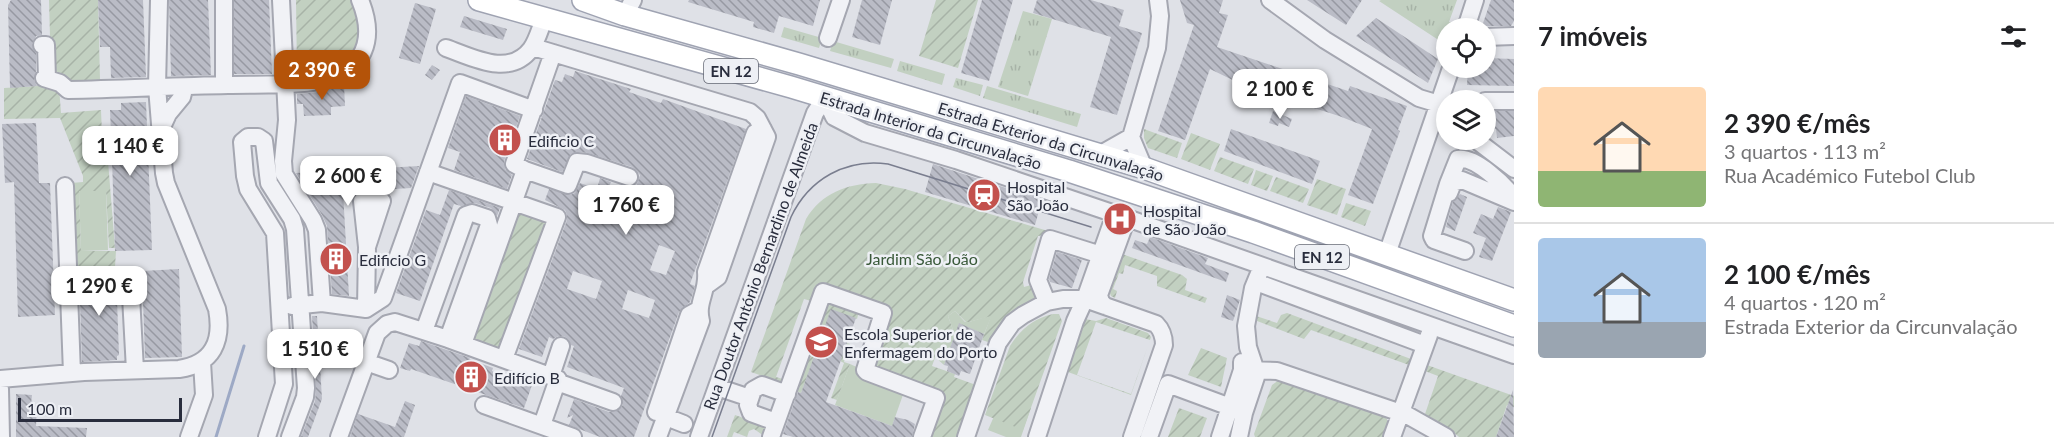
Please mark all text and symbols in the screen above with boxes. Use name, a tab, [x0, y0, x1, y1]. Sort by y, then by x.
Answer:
map controls	[1436, 18, 1496, 150]
button: locate	[1436, 18, 1496, 78]
text: 7 imóveis	[1538, 20, 1648, 52]
icon: filters	[1997, 20, 2030, 53]
pin: 2 390 €	[267, 50, 377, 101]
text: 2 390 €	[288, 57, 356, 81]
road number: EN 12	[704, 59, 758, 83]
pin: 2 100 €	[1225, 69, 1335, 120]
text: 2 100 €	[1246, 76, 1314, 100]
street label: Estrada Interior da Circunvalação	[818, 87, 1044, 173]
button: layers	[1436, 90, 1496, 150]
street label: Estrada Exterior da Circunvalação	[936, 98, 1166, 184]
text: 2 390 €/mês	[1724, 107, 1870, 139]
icon: home	[1586, 111, 1658, 183]
street label: Rua Doutor António Bernardino de Almeida	[699, 120, 821, 412]
building icon: Edificio C	[487, 122, 523, 158]
pin: 1 140 €	[75, 126, 185, 177]
place label: Edificio C	[528, 131, 595, 150]
text: 1 140 €	[96, 133, 164, 157]
text: 3 quartos · 113 m²	[1724, 139, 1886, 163]
pin: 2 600 €	[293, 156, 403, 207]
text: 2 600 €	[314, 163, 382, 187]
text: Rua Académico Futebol Club	[1724, 163, 1975, 187]
station icon: Hospital São João	[966, 177, 1002, 213]
place label: Hospital São João	[1007, 177, 1069, 214]
pin: 1 760 €	[571, 185, 681, 236]
text: 1 760 €	[592, 192, 660, 216]
hospital icon: Hospital de São João	[1102, 201, 1138, 237]
place label: Hospital de São João	[1143, 201, 1226, 238]
building icon: Edificio G	[318, 241, 354, 277]
road number: EN 12	[1295, 245, 1349, 269]
park label: Jardim São João	[866, 249, 978, 268]
place label: Edificio G	[359, 250, 426, 269]
text: 2 100 €/mês	[1724, 258, 1870, 290]
icon: home	[1586, 262, 1658, 334]
pin: 1 290 €	[44, 266, 154, 317]
text: 1 290 €	[65, 273, 133, 297]
text: 4 quartos · 120 m²	[1724, 290, 1886, 314]
text: Estrada Exterior da Circunvalação	[1724, 314, 2018, 338]
school or university icon: Escola Superior de Enfermagem do Porto	[803, 324, 839, 360]
place label: Escola Superior de Enfermagem do Porto	[844, 324, 997, 361]
pin: 1 510 €	[260, 329, 370, 380]
text: 1 510 €	[281, 336, 349, 360]
building icon: Edifício B	[453, 359, 489, 395]
place label: Edifício B	[494, 368, 560, 387]
scale bar	[18, 395, 182, 422]
text: 100 m	[27, 399, 72, 418]

